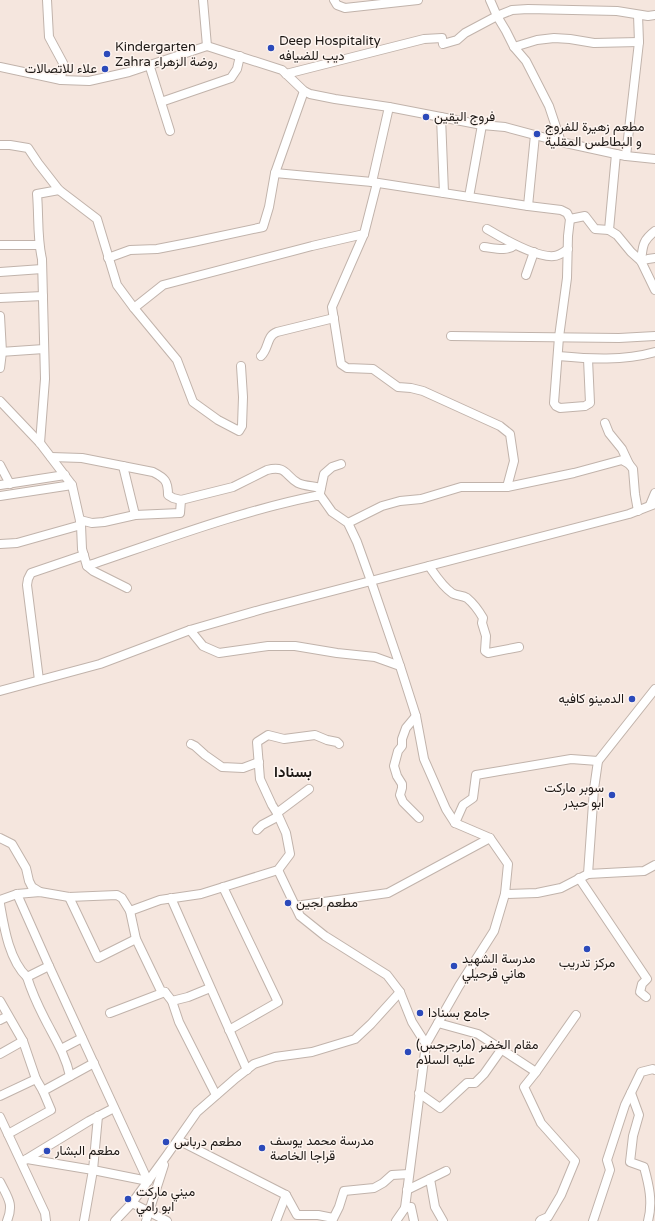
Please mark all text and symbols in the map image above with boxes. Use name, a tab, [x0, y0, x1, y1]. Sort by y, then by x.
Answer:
place label: Deep Hospitality ديب للضيافه	[279, 33, 381, 64]
place label: Kindergarten Zahra روضة الزهراء	[115, 39, 217, 70]
marker: Deep Hospitality ديب للضيافه	[266, 43, 276, 53]
marker: Kindergarten Zahra روضة الزهراء	[102, 49, 112, 59]
place label: علاء للاتصالات	[25, 61, 97, 77]
marker: علاء للاتصالات	[100, 64, 110, 74]
place label: فروج اليقين	[434, 109, 495, 126]
marker: فروج اليقين	[421, 112, 431, 122]
place label: مطعم زهيرة للفروج و البطاطس المقلية	[545, 119, 645, 150]
marker: مطعم زهيرة للفروج و البطاطس المقلية	[532, 129, 542, 139]
place label: الدمينو كافيه	[559, 691, 624, 707]
marker: الدمينو كافيه	[627, 694, 637, 704]
district label: بسنادا	[274, 763, 312, 781]
place label: سوبر ماركت ابو حيدر	[544, 780, 604, 811]
marker: سوبر ماركت ابو حيدر	[607, 790, 617, 800]
place label: مطعم لجين	[296, 895, 358, 911]
marker: مطعم لجين	[283, 898, 293, 908]
marker: مركز تدريب	[582, 944, 592, 954]
place label: مدرسة الشهيد هاني قرحيلي	[462, 951, 536, 984]
place label: مركز تدريب	[559, 955, 615, 971]
marker: مدرسة الشهيد هاني قرحيلي	[449, 961, 459, 971]
place label: جامع بسنادا	[428, 1005, 490, 1022]
marker: جامع بسنادا	[415, 1008, 425, 1018]
place label: مقام الخضر (مارجرجس) عليه السلام	[416, 1037, 539, 1068]
marker: مقام الخضر (مارجرجس) عليه السلام	[403, 1047, 413, 1057]
place label: مدرسة محمد يوسف قراجا الخاصة	[270, 1133, 374, 1164]
place label: مطعم درباس	[174, 1134, 242, 1150]
marker: مطعم درباس	[161, 1137, 171, 1147]
place label: مطعم البشار	[54, 1143, 120, 1159]
marker: مدرسة محمد يوسف قراجا الخاصة	[257, 1143, 267, 1153]
marker: مطعم البشار	[42, 1146, 52, 1156]
place label: ميني ماركت ابو رامي	[136, 1184, 195, 1217]
marker: ميني ماركت ابو رامي	[123, 1194, 133, 1204]

